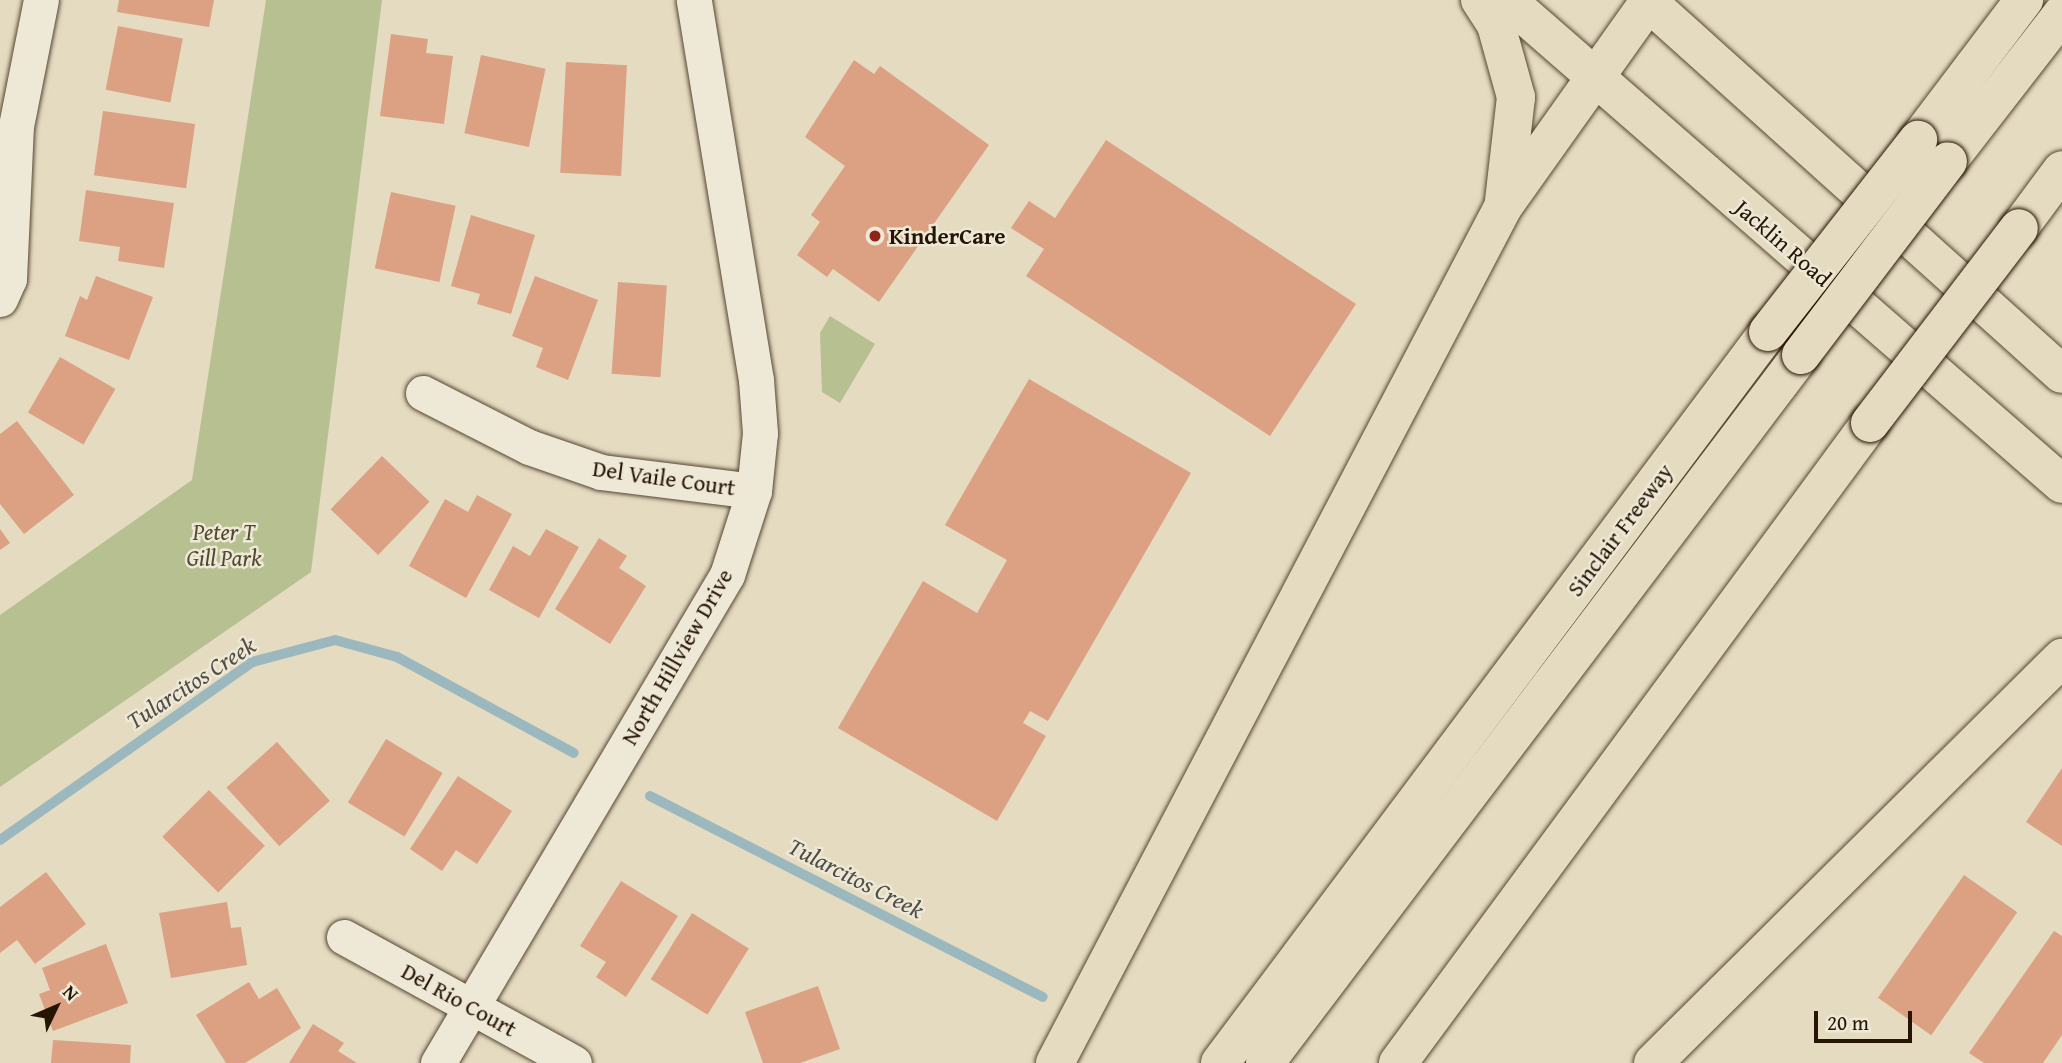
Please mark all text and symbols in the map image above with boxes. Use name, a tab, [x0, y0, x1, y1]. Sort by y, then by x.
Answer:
street label: Jacklin Road	[1729, 194, 1837, 292]
place label: KinderCare	[889, 222, 1006, 250]
marker: KinderCare	[867, 228, 883, 244]
street label: Del Vaile Court	[591, 454, 737, 502]
street label: Sinclair Freeway	[1561, 458, 1679, 602]
park label: Peter T Gill Park	[187, 518, 261, 572]
street label: North Hillview Drive	[615, 564, 739, 750]
water label: Tularcitos Creek	[121, 631, 261, 735]
water label: Tularcitos Creek	[784, 832, 928, 924]
street label: Del Rio Court	[397, 957, 521, 1043]
north arrow	[21, 972, 91, 1042]
text: N	[57, 978, 86, 1007]
scale bar	[1817, 996, 1915, 1040]
text: 20 m	[1827, 1007, 1869, 1038]

